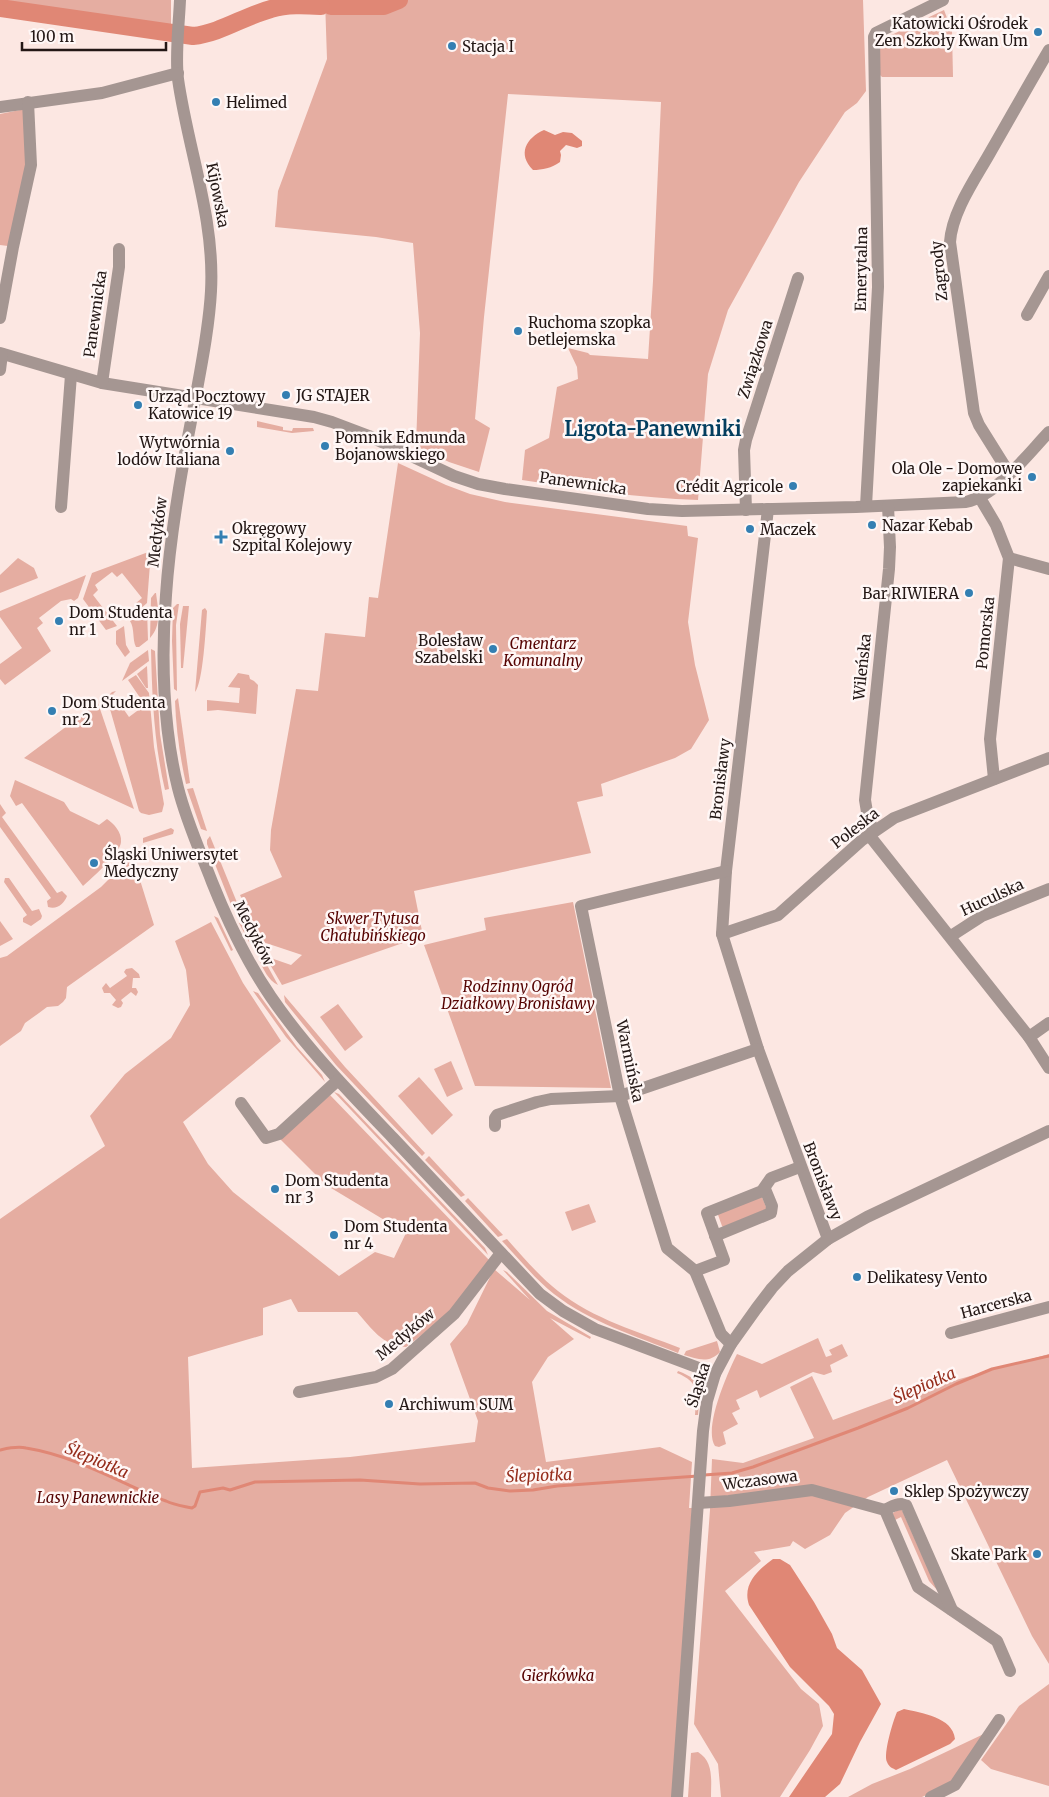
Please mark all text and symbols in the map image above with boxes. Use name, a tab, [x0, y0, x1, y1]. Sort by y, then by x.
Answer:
place label: Katowicki Ośrodek Zen Szkoły Kwan Um	[875, 14, 1028, 50]
scale bar	[22, 20, 166, 52]
marker: Katowicki Ośrodek Zen Szkoły Kwan Um	[1032, 26, 1044, 38]
text: 100 m	[30, 27, 74, 46]
place label: Stacja I	[462, 37, 514, 56]
marker: Stacja I	[446, 40, 458, 52]
place label: Helimed	[226, 93, 287, 112]
marker: Helimed	[210, 96, 222, 108]
street label: Kijowska	[202, 161, 234, 229]
street label: Emerytalna	[851, 226, 871, 312]
street label: Zagrody	[926, 240, 952, 302]
street label: Panewnicka	[79, 269, 111, 359]
place label: Ruchoma szopka betlejemska	[527, 313, 651, 349]
street label: Związkowa	[733, 317, 777, 401]
marker: Ruchoma szopka betlejemska	[512, 325, 524, 337]
place label: JG STAJER	[295, 386, 370, 405]
place label: Urząd Pocztowy Katowice 19	[148, 387, 266, 423]
marker: JG STAJER	[280, 389, 292, 401]
marker: Urząd Pocztowy Katowice 19	[132, 399, 144, 411]
district label: Ligota-Panewniki	[564, 416, 742, 441]
place label: Pomnik Edmunda Bojanowskiego	[335, 428, 466, 464]
place label: Wytwórnia lodów Italiana	[118, 433, 220, 469]
marker: Pomnik Edmunda Bojanowskiego	[319, 440, 331, 452]
marker: Wytwórnia lodów Italiana	[224, 445, 236, 457]
place label: Ola Ole - Domowe zapiekanki	[892, 459, 1022, 495]
street label: Panewnicka	[538, 467, 628, 499]
marker: Ola Ole - Domowe zapiekanki	[1026, 471, 1038, 483]
place label: Crédit Agricole	[676, 477, 783, 496]
marker: Crédit Agricole	[787, 480, 799, 492]
street label: Medyków	[143, 495, 171, 568]
place label: Nazar Kebab	[882, 516, 973, 535]
place label: Okręgowy Szpital Kolejowy	[232, 519, 352, 555]
marker: Nazar Kebab	[866, 519, 878, 531]
place label: Maczek	[760, 520, 816, 539]
marker: Maczek	[744, 523, 756, 535]
marker: Okręgowy Szpital Kolejowy	[214, 530, 228, 544]
place label: Bar RIWIERA	[862, 584, 959, 603]
marker: Bar RIWIERA	[963, 587, 975, 599]
street label: Pomorska	[972, 596, 998, 670]
place label: Dom Studenta nr 1	[69, 603, 172, 639]
marker: Dom Studenta nr 1	[53, 615, 65, 627]
place label: Bolesław Szabelski	[414, 631, 483, 667]
street label: Wileńska	[849, 633, 875, 702]
park label: Cmentarz Komunalny	[502, 634, 583, 670]
marker: Bolesław Szabelski	[487, 643, 499, 655]
place label: Dom Studenta nr 2	[62, 693, 165, 729]
marker: Dom Studenta nr 2	[46, 705, 58, 717]
street label: Bronisławy	[706, 737, 734, 821]
street label: Poleska	[827, 803, 883, 853]
place label: Śląski Uniwersytet Medyczny	[104, 844, 239, 881]
marker: Śląski Uniwersytet Medyczny	[88, 857, 100, 869]
street label: Huculska	[957, 874, 1027, 920]
street label: Medyków	[229, 897, 279, 969]
park label: Skwer Tytusa Chałubińskiego	[320, 909, 426, 945]
park label: Rodzinny Ogród Działkowy Bronisławy	[440, 977, 595, 1013]
street label: Warmińska	[612, 1017, 648, 1104]
street label: Bronisławy	[799, 1139, 847, 1223]
place label: Dom Studenta nr 3	[285, 1171, 388, 1207]
marker: Dom Studenta nr 3	[269, 1183, 281, 1195]
place label: Dom Studenta nr 4	[344, 1217, 447, 1253]
marker: Dom Studenta nr 4	[328, 1229, 340, 1241]
place label: Delikatesy Vento	[867, 1268, 987, 1287]
marker: Delikatesy Vento	[851, 1271, 863, 1283]
street label: Harcerska	[958, 1285, 1034, 1323]
street label: Medyków	[372, 1304, 438, 1364]
street label: Śląska	[681, 1360, 714, 1410]
water label: Ślepiotka	[889, 1362, 959, 1408]
place label: Archiwum SUM	[398, 1395, 514, 1414]
marker: Archiwum SUM	[383, 1398, 395, 1410]
water label: Ślepiotka	[62, 1438, 132, 1482]
water label: Ślepiotka	[505, 1464, 573, 1486]
street label: Wczasowa	[721, 1466, 798, 1494]
place label: Sklep Spożywczy	[904, 1482, 1029, 1501]
marker: Sklep Spożywczy	[888, 1485, 900, 1497]
park label: Lasy Panewnickie	[37, 1488, 159, 1507]
place label: Skate Park	[950, 1545, 1027, 1564]
marker: Skate Park	[1031, 1548, 1043, 1560]
park label: Gierkówka	[522, 1666, 594, 1685]

